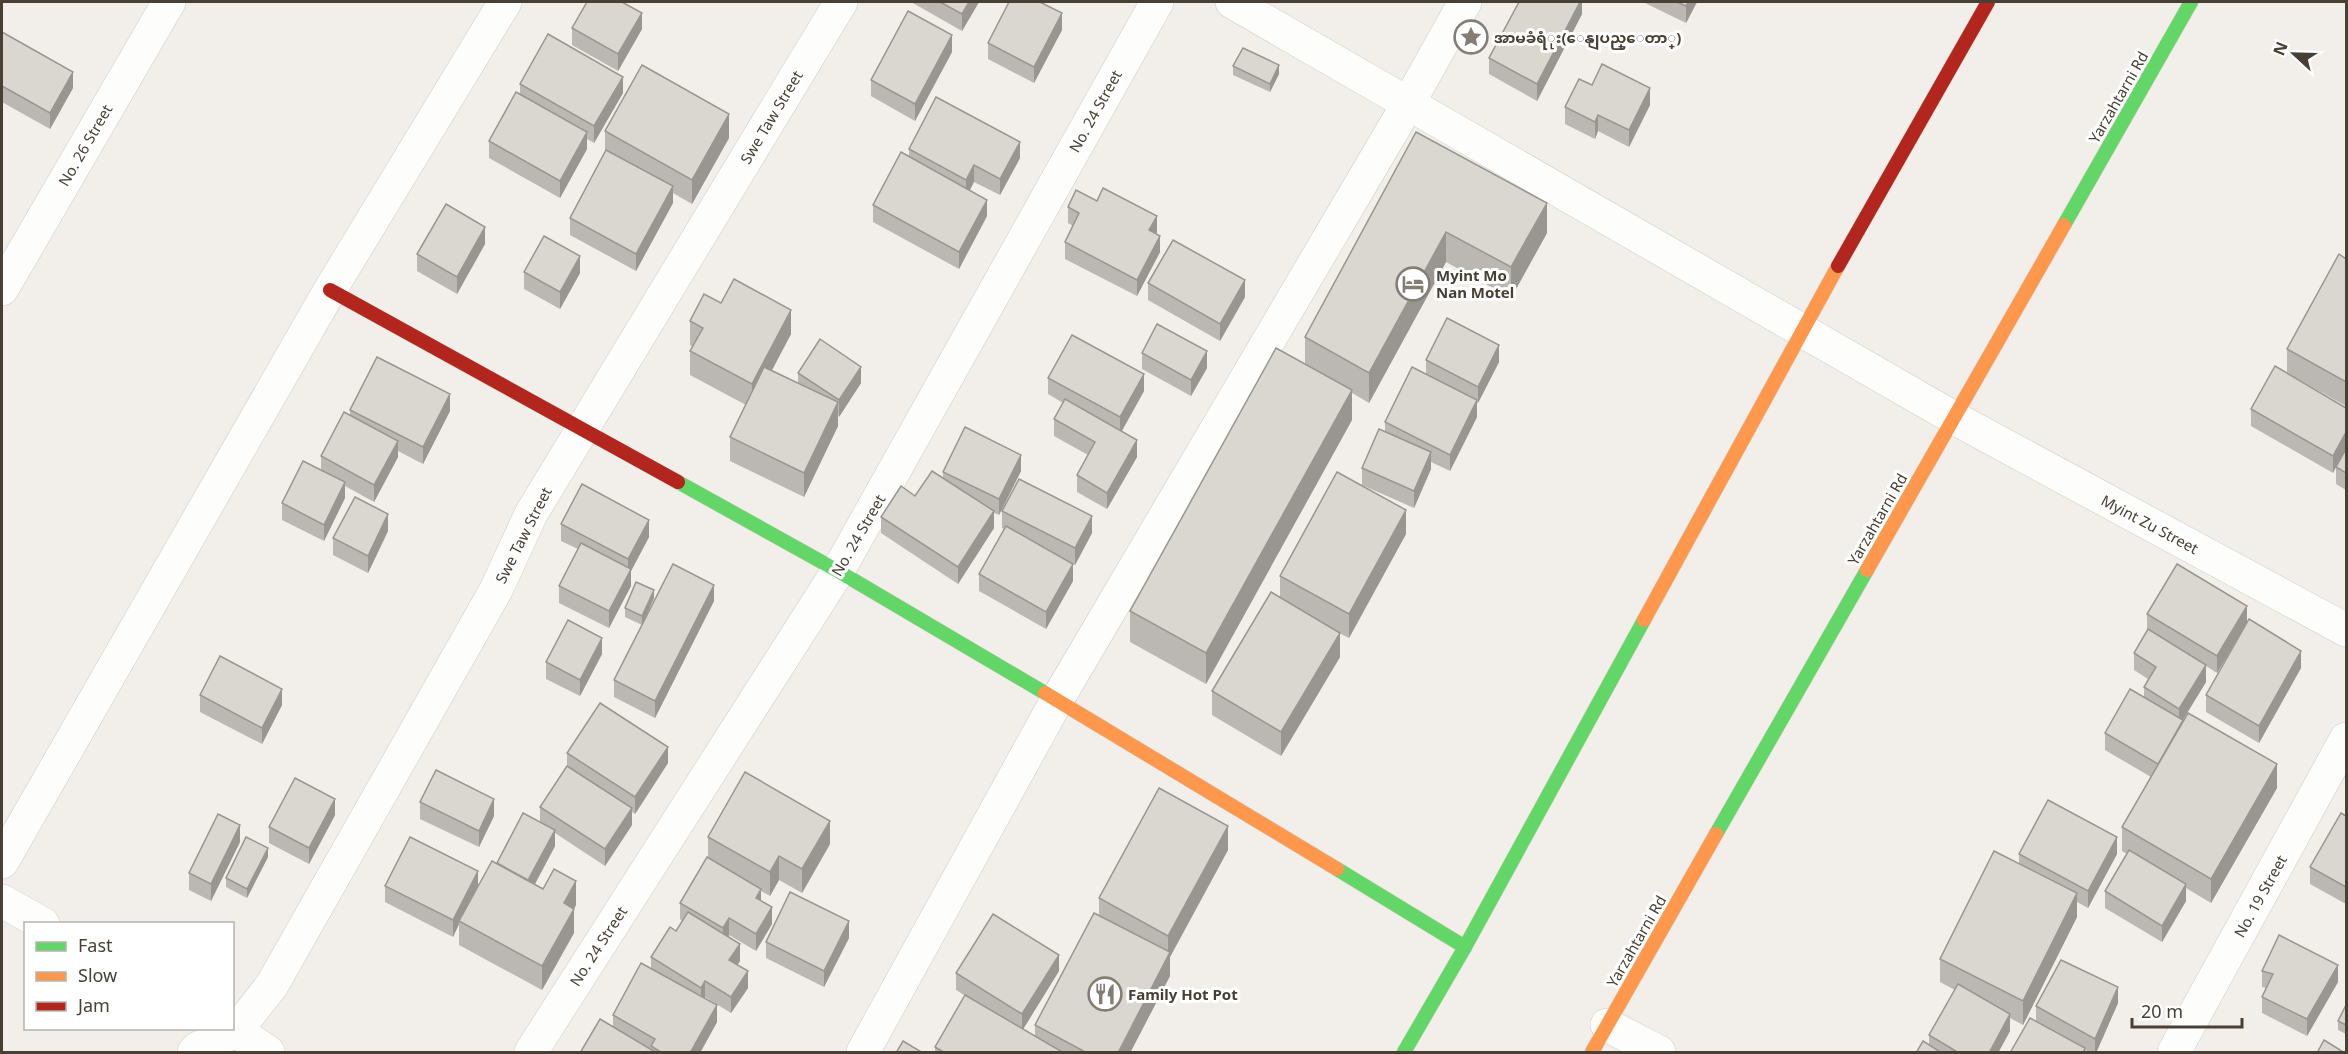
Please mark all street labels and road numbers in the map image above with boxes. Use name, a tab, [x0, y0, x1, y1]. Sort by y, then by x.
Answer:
street label: Yarzahtarni Rd	[2084, 48, 2152, 146]
street label: Swe Taw Street	[735, 66, 807, 167]
street label: No. 24 Street	[1064, 66, 1126, 156]
street label: No. 26 Street	[54, 100, 117, 190]
street label: Yarzahtarni Rd	[1843, 470, 1911, 568]
street label: Swe Taw Street	[490, 483, 556, 587]
street label: No. 24 Street	[827, 490, 890, 580]
street label: Myint Zu Street	[2098, 490, 2203, 558]
street label: No. 19 Street	[2229, 851, 2291, 941]
street label: Yarzahtarni Rd	[1602, 892, 1670, 990]
street label: No. 24 Street	[565, 902, 632, 990]

